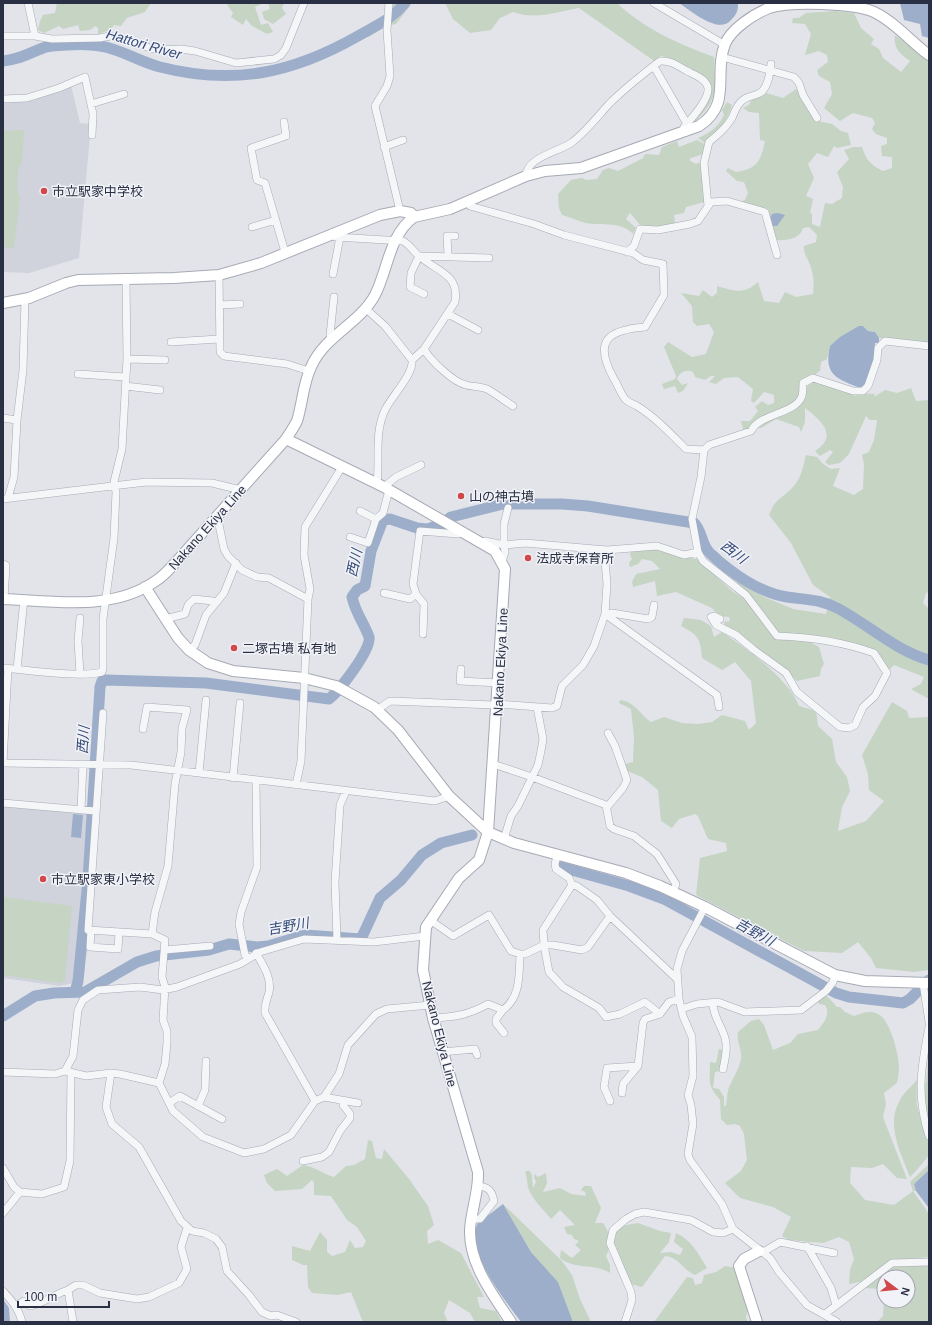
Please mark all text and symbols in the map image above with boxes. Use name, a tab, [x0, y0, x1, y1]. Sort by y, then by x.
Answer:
water label: Hattori River	[104, 26, 185, 63]
place label: 市立駅家中学校	[52, 184, 143, 199]
marker: 市立駅家中学校	[39, 186, 49, 196]
street label: Nakano Ekiya Line	[166, 482, 249, 573]
place label: 山の神古墳	[469, 489, 534, 504]
marker: 山の神古墳	[456, 491, 466, 501]
water label: 西川	[718, 537, 752, 568]
water label: 西川	[343, 546, 365, 578]
place label: 法成寺保育所	[536, 551, 614, 566]
marker: 法成寺保育所	[523, 553, 533, 563]
street label: Nakano Ekiya Line	[490, 608, 511, 717]
place label: 二塚古墳 私有地	[242, 641, 337, 656]
marker: 二塚古墳 私有地	[229, 643, 239, 653]
water label: 西川	[74, 723, 92, 755]
place label: 市立駅家東小学校	[51, 872, 155, 887]
marker: 市立駅家東小学校	[38, 874, 48, 884]
water label: 吉野川	[266, 914, 312, 938]
water label: 吉野川	[733, 915, 779, 950]
street label: Nakano Ekiya Line	[419, 980, 460, 1089]
north arrow	[876, 1269, 916, 1309]
scale bar	[18, 1283, 109, 1309]
text: N	[899, 1286, 912, 1297]
text: 100 m	[24, 1290, 57, 1304]

